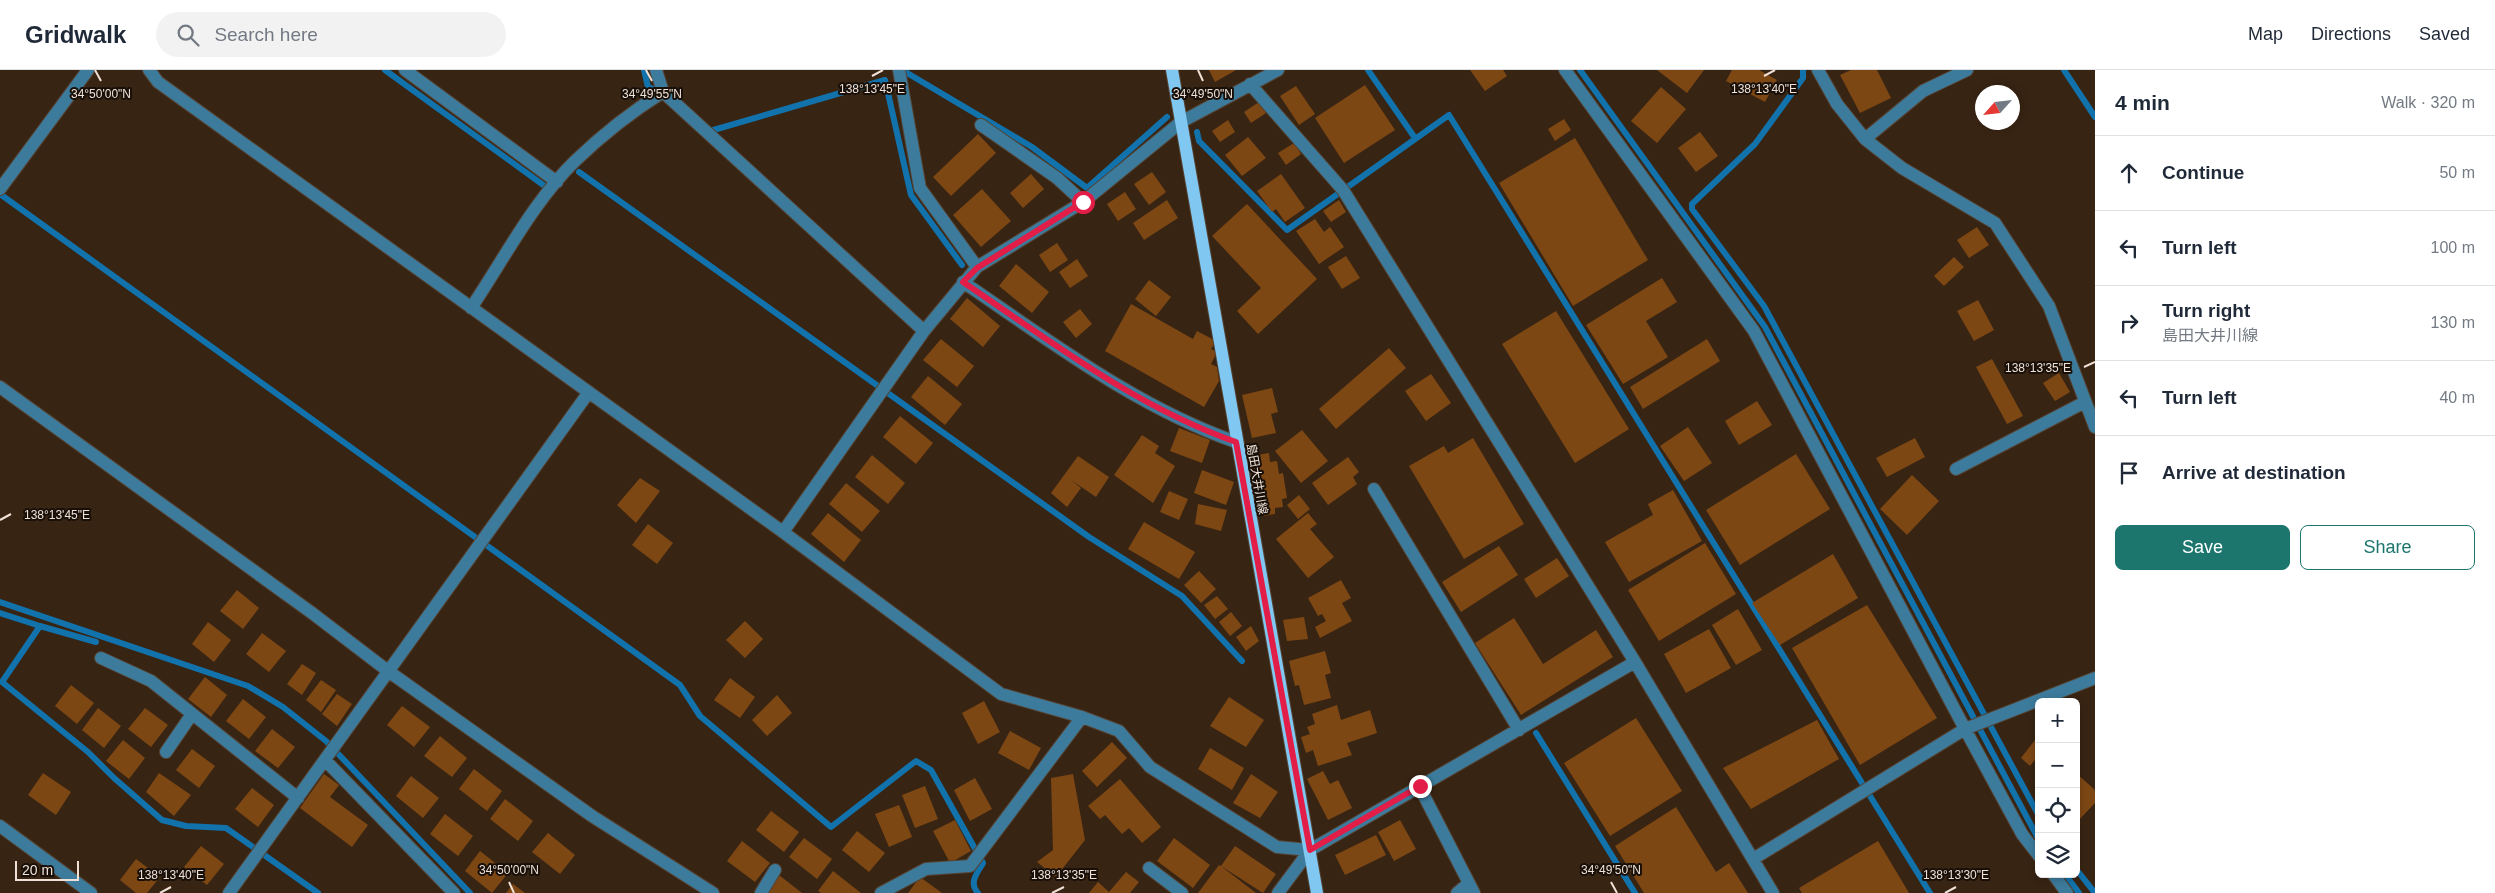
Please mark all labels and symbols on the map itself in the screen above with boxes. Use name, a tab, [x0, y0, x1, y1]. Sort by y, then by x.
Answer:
text: 138°13'45"E	[839, 82, 905, 96]
text: 138°13'40"E	[1731, 82, 1797, 96]
north arrow	[1975, 85, 2020, 130]
text: 34°50'00"N	[71, 87, 131, 101]
text: 34°49'55"N	[622, 87, 682, 101]
text: 34°49'50"N	[1173, 87, 1233, 101]
route start	[1072, 191, 1095, 214]
text: 138°13'35"E	[2005, 361, 2071, 375]
street label: 島田大井川線	[1244, 442, 1270, 516]
text: 138°13'45"E	[24, 508, 90, 522]
route end	[1409, 775, 1432, 798]
scale bar	[15, 858, 79, 881]
text: 34°50'00"N	[479, 863, 539, 877]
text: 34°49'50"N	[1581, 863, 1641, 877]
text: 138°13'40"E	[138, 868, 204, 882]
text: 138°13'35"E	[1031, 868, 1097, 882]
text: 138°13'30"E	[1923, 868, 1989, 882]

